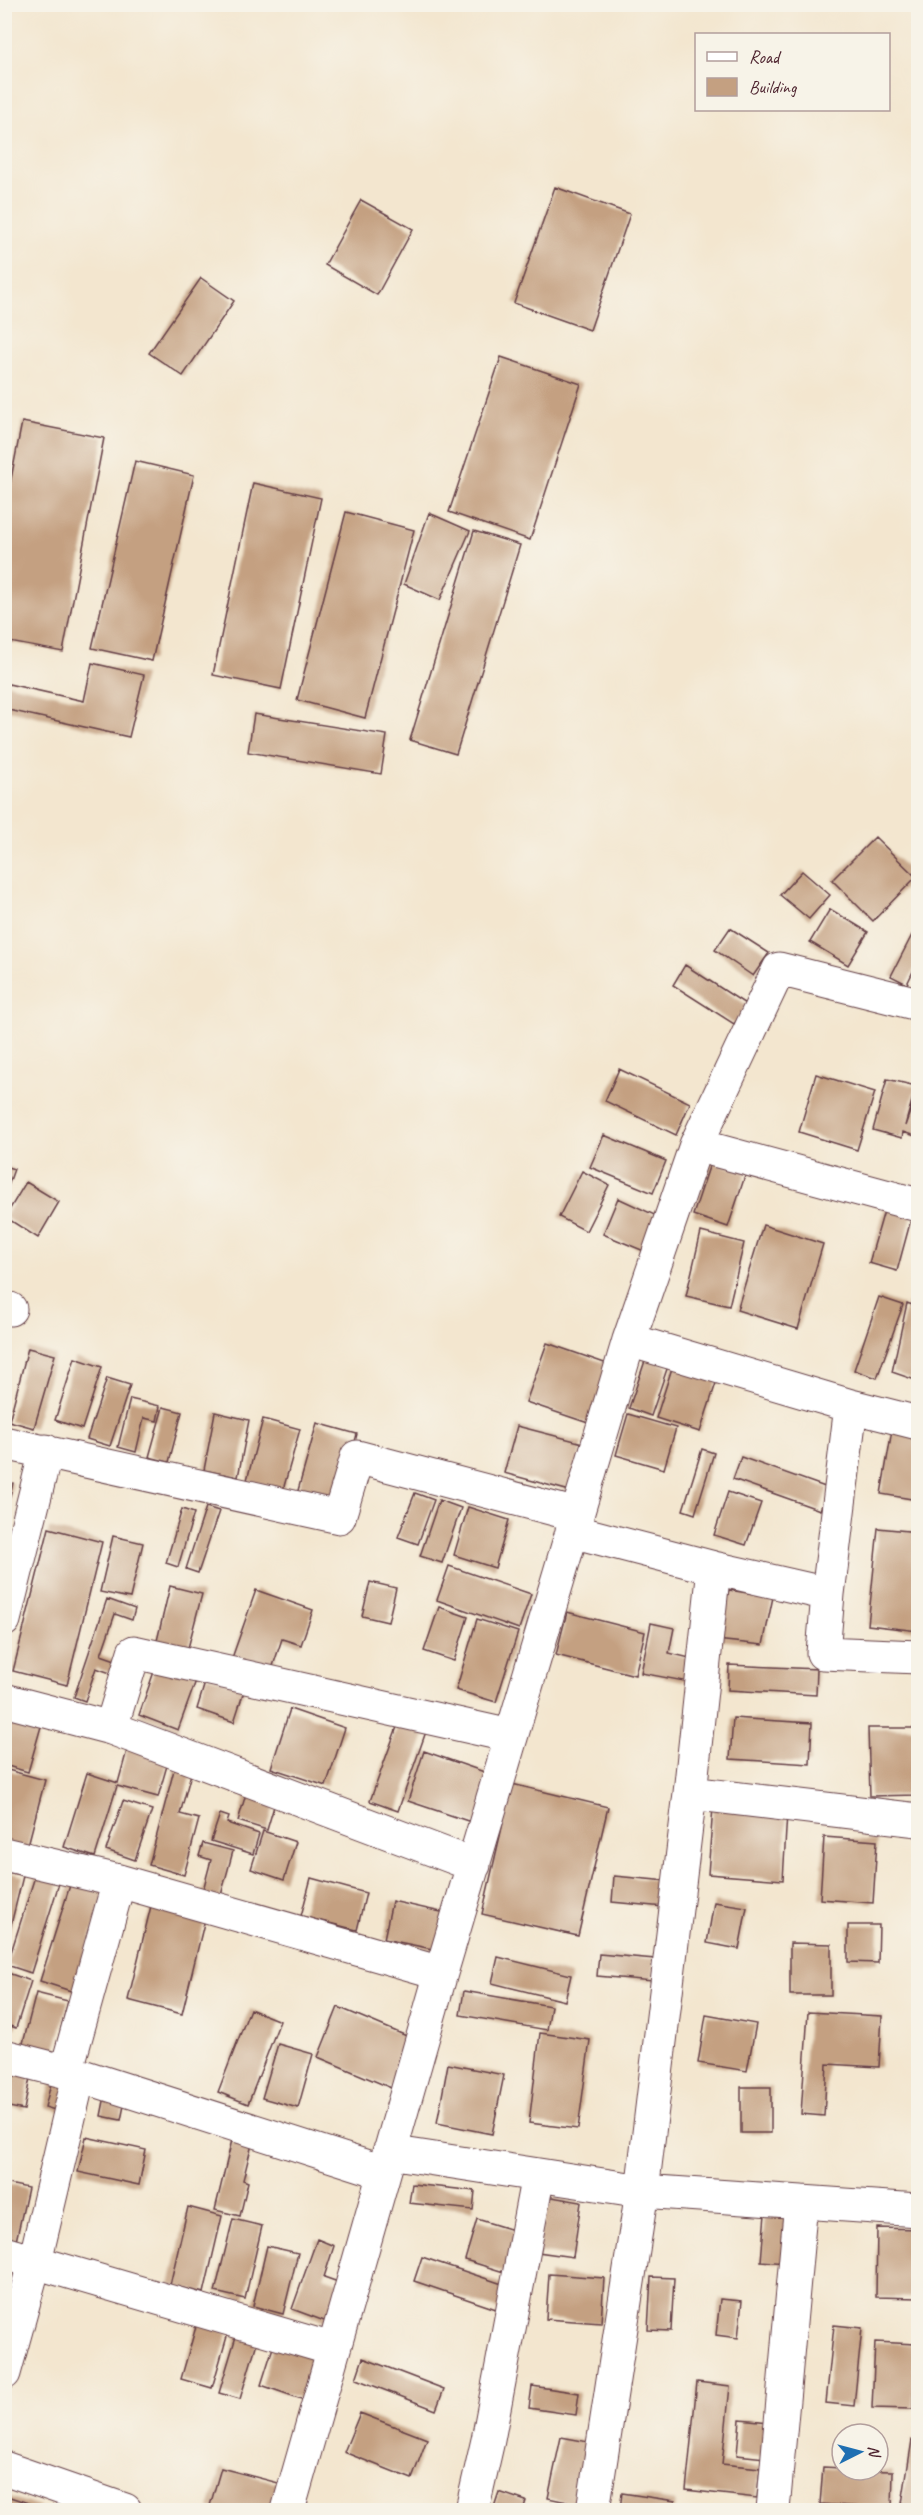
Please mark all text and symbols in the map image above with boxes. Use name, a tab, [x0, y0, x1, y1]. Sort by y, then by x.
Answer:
legend	[695, 33, 890, 111]
text: Road	[749, 46, 782, 68]
text: Building	[749, 76, 798, 98]
north arrow	[830, 2422, 890, 2482]
text: N	[863, 2445, 885, 2460]

